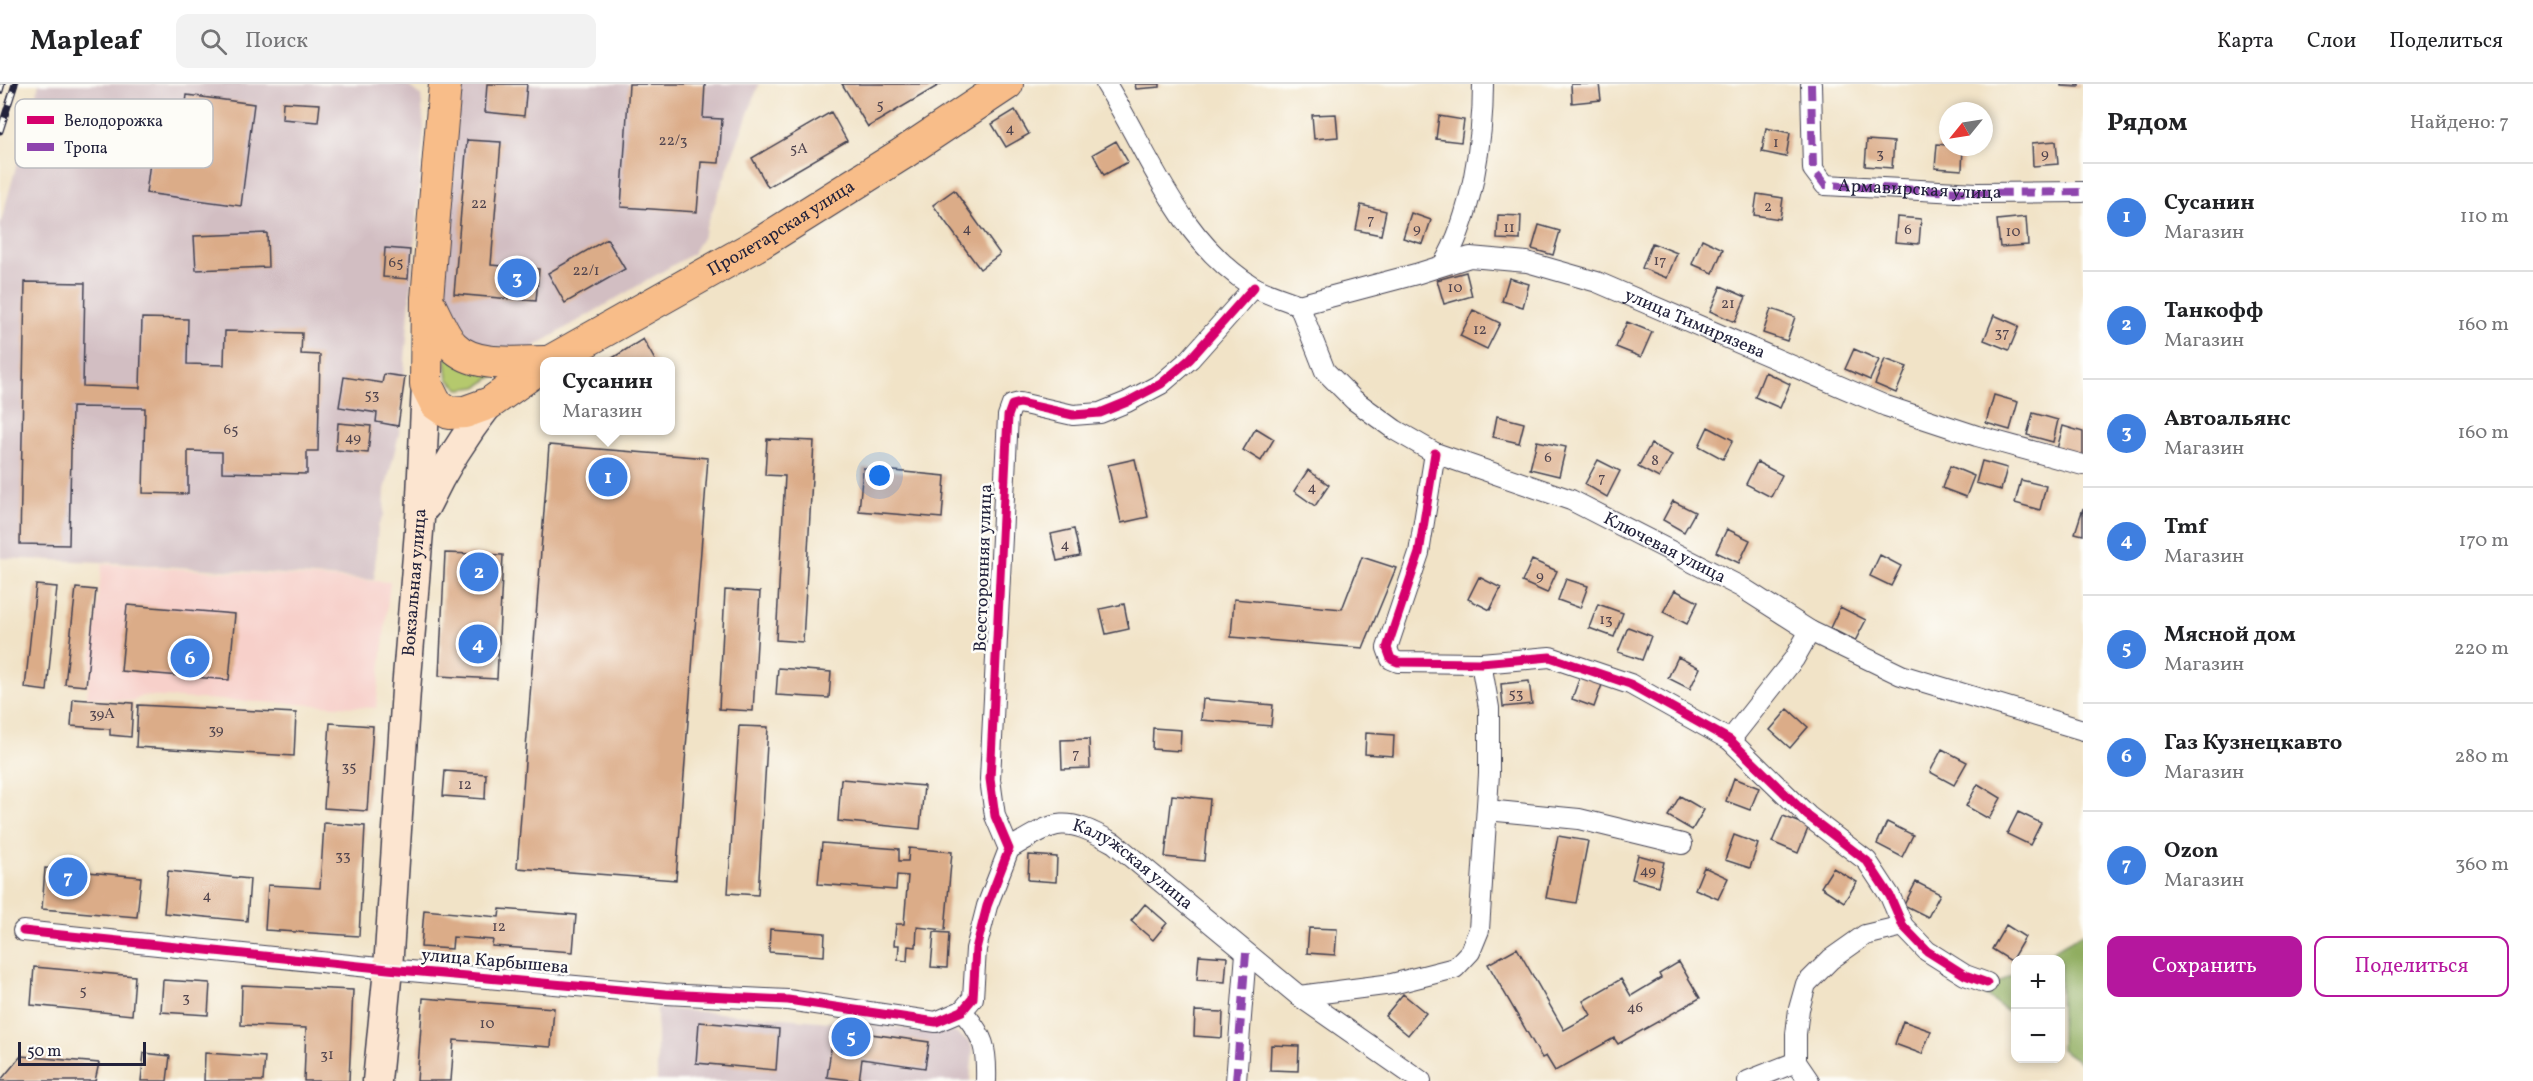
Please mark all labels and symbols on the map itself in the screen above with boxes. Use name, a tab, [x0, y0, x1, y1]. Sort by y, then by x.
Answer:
house number: 5	[876, 95, 884, 116]
legend	[15, 99, 213, 168]
north arrow	[1939, 102, 1993, 156]
text: Велодорожка	[64, 111, 163, 133]
house number: 4	[1006, 119, 1015, 140]
house number: 22/3	[659, 131, 687, 152]
house number: 1	[1773, 133, 1779, 154]
text: Тропа	[64, 138, 108, 160]
house number: 5А	[790, 139, 808, 160]
house number: 3	[1876, 144, 1884, 165]
house number: 9	[2041, 144, 2049, 165]
street label: Армавирская улица	[1837, 173, 2002, 206]
street label: Пролетарская улица	[703, 174, 860, 283]
house number: 22	[471, 194, 487, 215]
house number: 2	[1764, 197, 1772, 218]
house number: 7	[1367, 210, 1375, 231]
house number: 11	[1503, 218, 1515, 239]
house number: 4	[963, 219, 972, 240]
house number: 9	[1413, 219, 1421, 240]
house number: 6	[1904, 220, 1912, 241]
house number: 10	[2006, 222, 2020, 243]
house number: 17	[1653, 251, 1667, 272]
house number: 65	[389, 253, 403, 274]
pin: 3	[498, 256, 536, 300]
house number: 22/1	[573, 261, 599, 282]
house number: 10	[1448, 278, 1462, 299]
street label: улица Тимирязева	[1620, 283, 1769, 365]
house number: 21	[1721, 294, 1735, 315]
house number: 12	[1473, 320, 1487, 341]
house number: 37	[1995, 323, 2009, 344]
house number: 53	[365, 385, 379, 406]
house number: 65	[224, 420, 238, 441]
house number: 49	[345, 428, 361, 449]
house number: 6	[1544, 448, 1552, 469]
house number: 8	[1651, 451, 1659, 472]
pin: 1	[588, 454, 628, 500]
your location	[865, 461, 894, 490]
house number: 7	[1598, 468, 1606, 489]
house number: 4	[1308, 478, 1317, 499]
street label: Всесторонняя улица	[969, 483, 999, 653]
street label: Ключевая улица	[1599, 506, 1730, 590]
street label: Вокзальная улица	[396, 508, 433, 657]
house number: 4	[1061, 535, 1070, 556]
pin: 2	[460, 550, 498, 594]
house number: 9	[1536, 566, 1544, 587]
house number: 13	[1599, 610, 1613, 631]
pin: 4	[458, 622, 498, 666]
pin: 6	[170, 636, 210, 680]
house number: 53	[1509, 684, 1523, 705]
house number: 39А	[89, 704, 115, 725]
house number: 39	[208, 720, 224, 741]
house number: 7	[1072, 744, 1080, 765]
house number: 35	[342, 757, 356, 778]
house number: 12	[458, 775, 472, 796]
street label: Калужская улица	[1069, 813, 1198, 916]
house number: 33	[335, 846, 351, 867]
pin: 7	[48, 854, 88, 900]
house number: 49	[1640, 861, 1656, 882]
house number: 4	[203, 886, 212, 907]
house number: 12	[492, 917, 506, 938]
street label: улица Карбышева	[420, 943, 570, 981]
house number: 5	[79, 981, 87, 1002]
house number: 3	[182, 988, 190, 1009]
house number: 46	[1627, 998, 1643, 1019]
house number: 10	[480, 1014, 494, 1035]
pin: 5	[832, 1014, 870, 1060]
scale bar	[18, 1039, 146, 1066]
house number: 31	[320, 1045, 334, 1066]

